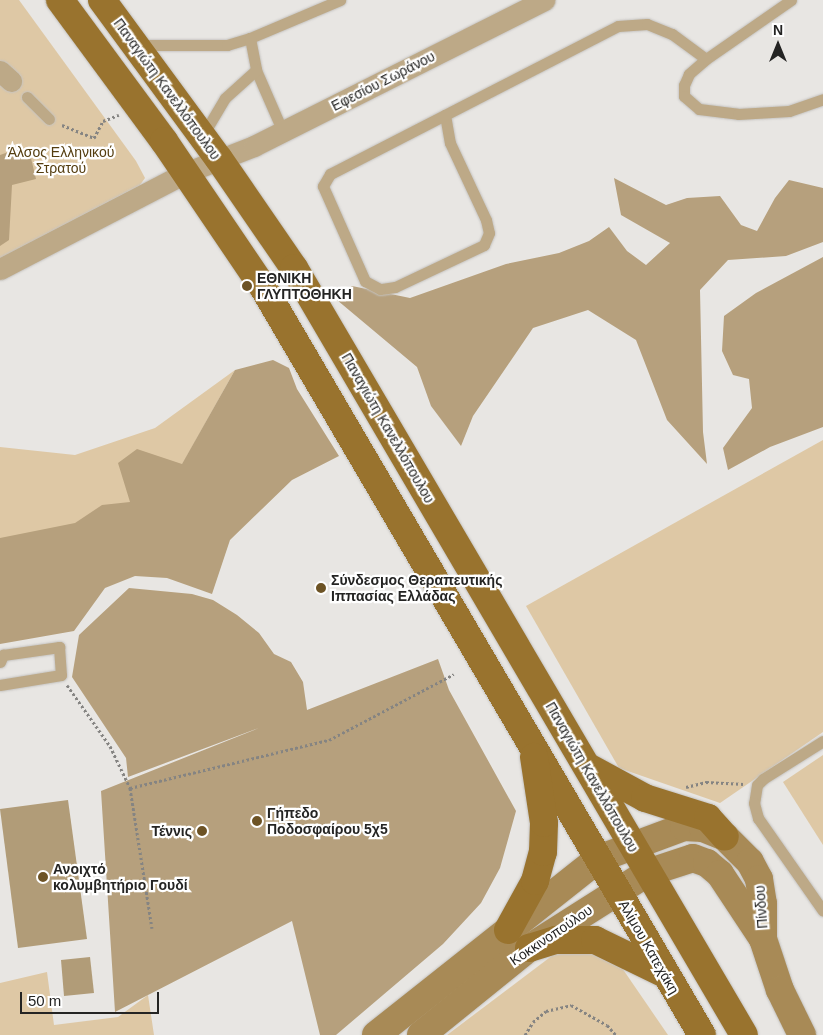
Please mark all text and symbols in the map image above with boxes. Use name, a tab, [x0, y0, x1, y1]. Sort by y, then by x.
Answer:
street label: Παναγιώτη Κανελλόπουλου	[110, 15, 224, 163]
north arrow	[753, 20, 803, 70]
text: N	[773, 22, 783, 38]
street label: Εφεσίου Σωράνου	[328, 48, 438, 114]
park label: Άλσος Ελληνικού Στρατού	[8, 144, 114, 176]
place label: ΕΘΝΙΚΗ ΓΛΥΠΤΟΘΗΚΗ	[257, 270, 352, 302]
marker: ΕΘΝΙΚΗ ΓΛΥΠΤΟΘΗΚΗ	[241, 280, 253, 292]
street label: Παναγιώτη Κανελλόπουλου	[338, 350, 438, 506]
place label: Σύνδεσμος Θεραπευτικής Ιππασίας Ελλάδας	[331, 572, 502, 604]
marker: Σύνδεσμος Θεραπευτικής Ιππασίας Ελλάδας	[315, 582, 327, 594]
street label: Παναγιώτη Κανελλόπουλου	[542, 699, 642, 855]
place label: Γήπεδο Ποδοσφαίρου 5χ5	[267, 805, 388, 838]
marker: Γήπεδο Ποδοσφαίρου 5χ5	[251, 815, 263, 827]
place label: Τέννις	[151, 823, 192, 839]
marker: Τέννις	[196, 825, 208, 837]
place label: Ανοιχτό κολυμβητήριο Γουδί	[53, 861, 188, 894]
marker: Ανοιχτό κολυμβητήριο Γουδί	[37, 871, 49, 883]
street label: Πίνδου	[751, 885, 771, 929]
street label: Αλίμου Κατεχάκη	[615, 897, 683, 997]
street label: Κοκκινοπούλου	[507, 901, 595, 969]
scale bar	[22, 982, 161, 1014]
text: 50 m	[28, 992, 61, 1009]

